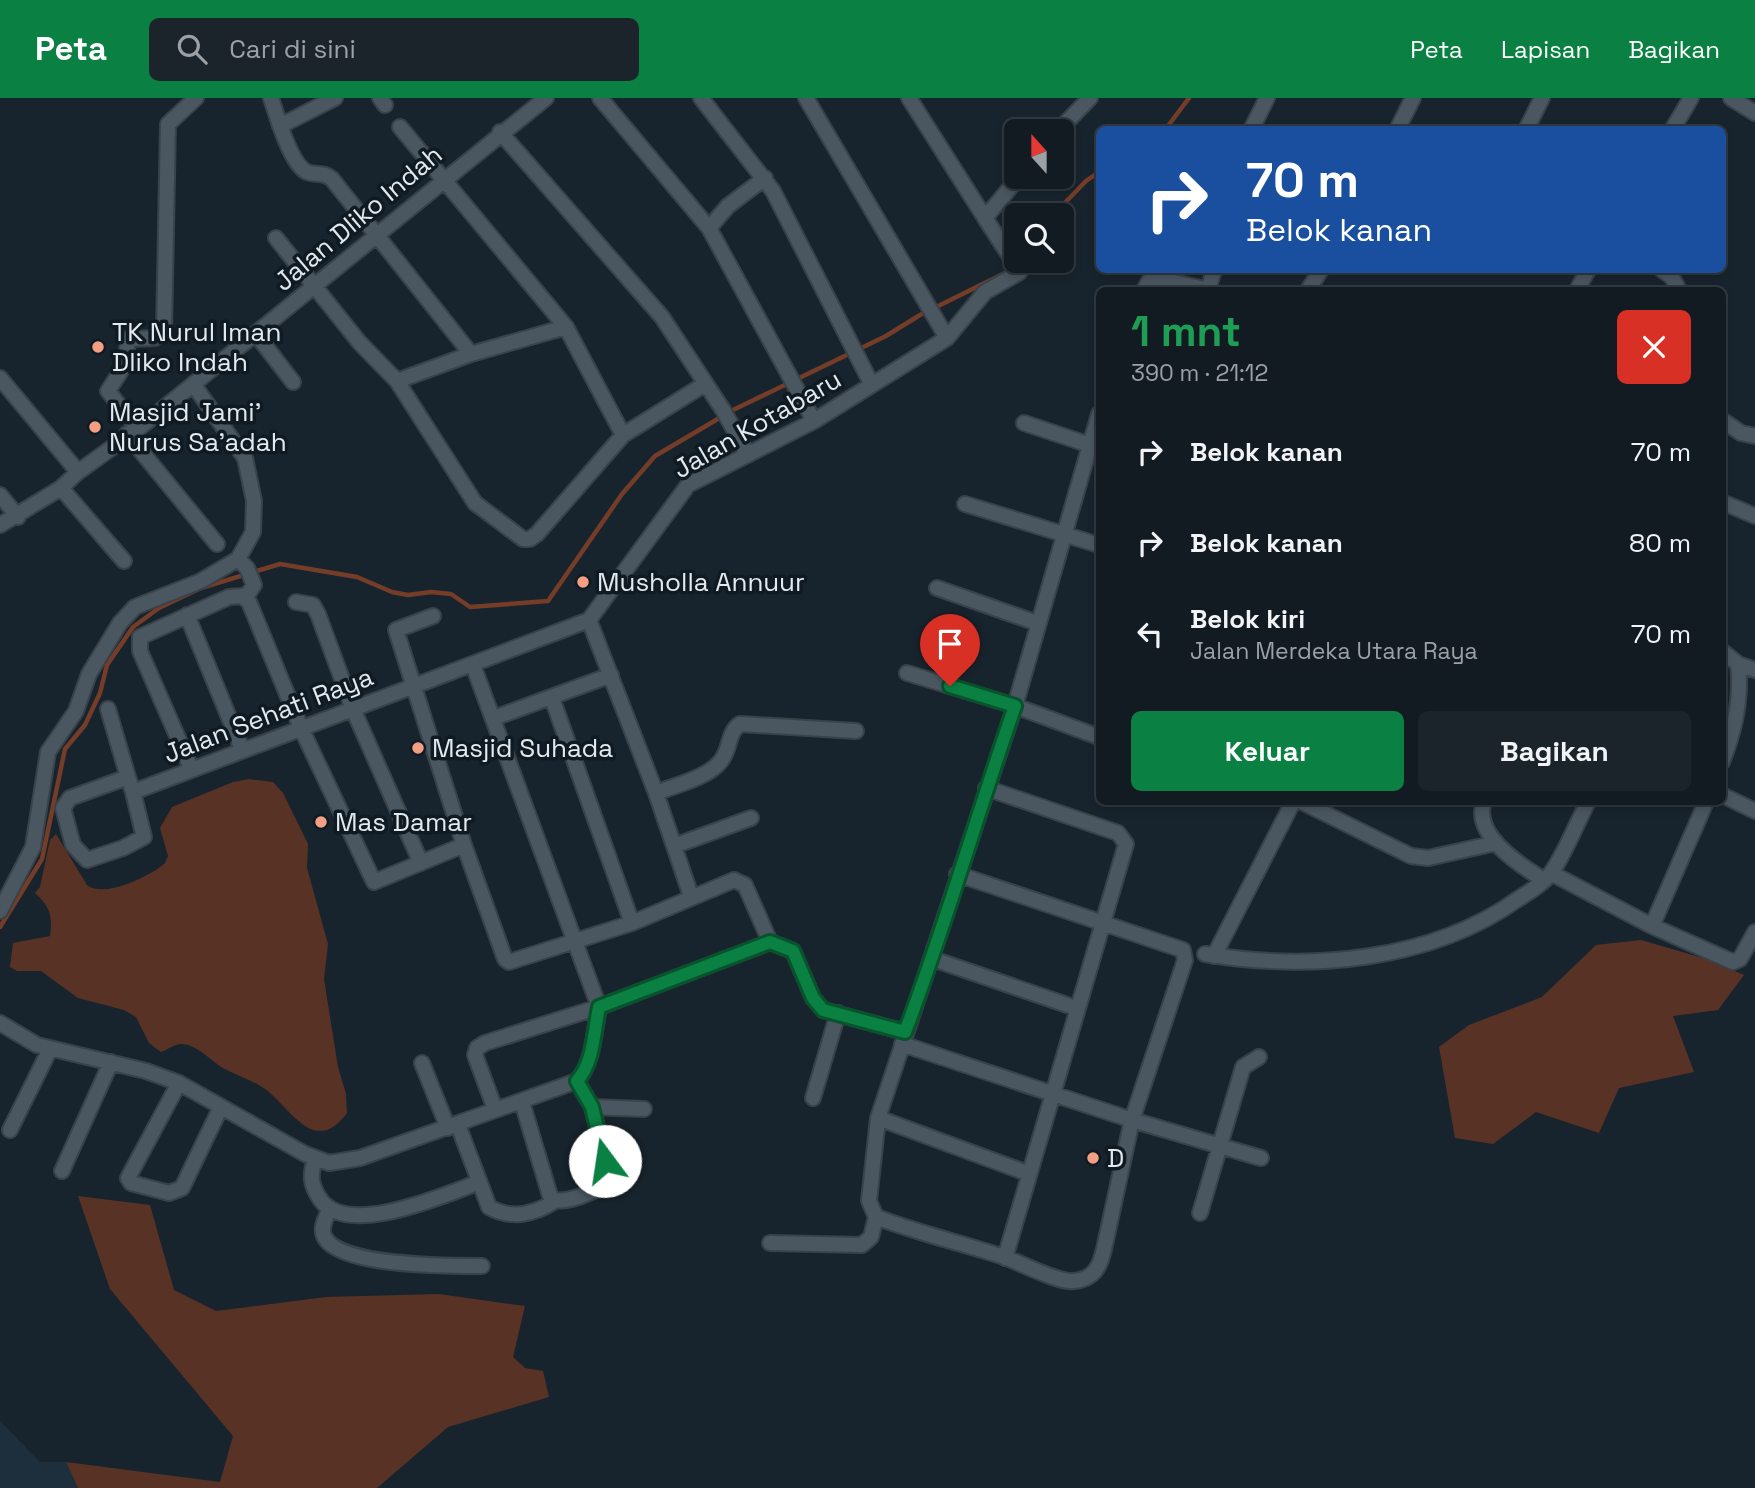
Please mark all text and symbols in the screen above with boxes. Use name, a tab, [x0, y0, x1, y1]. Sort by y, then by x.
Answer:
search box	[149, 18, 639, 81]
text: Peta	[35, 28, 107, 70]
icon: search	[173, 30, 211, 68]
text: Cari di sini	[229, 32, 356, 66]
text: Peta	[1410, 34, 1463, 65]
text: Lapisan	[1501, 34, 1590, 65]
text: Bagikan	[1628, 34, 1720, 65]
north arrow	[1004, 119, 1074, 189]
map controls	[1004, 119, 1074, 273]
street label: Jalan Dliko Indah	[267, 138, 449, 298]
text: 70 m	[1246, 149, 1359, 211]
icon: right	[1131, 154, 1222, 245]
button: search	[1004, 203, 1074, 273]
text: Belok kanan	[1246, 210, 1432, 250]
text: 1 mnt	[1131, 305, 1241, 358]
button: close	[1617, 310, 1691, 384]
place label: TK Nurul Iman Dliko Indah	[112, 315, 281, 379]
marker: TK Nurul Iman Dliko Indah	[90, 339, 106, 355]
text: 390 m · 21:12	[1131, 358, 1268, 388]
street label: Jalan Kotabaru	[667, 362, 847, 486]
place label: Masjid Jami' Nurus Sa'adah	[109, 395, 287, 459]
marker: Masjid Jami' Nurus Sa'adah	[87, 419, 103, 435]
icon: right	[1131, 433, 1169, 471]
text: Belok kanan	[1190, 435, 1343, 469]
text: 70 m	[1631, 435, 1691, 469]
icon: right	[1131, 524, 1169, 562]
text: Belok kanan	[1190, 526, 1343, 560]
text: 80 m	[1629, 526, 1691, 560]
place label: Musholla Annuur	[597, 565, 805, 599]
marker: Musholla Annuur	[575, 574, 591, 590]
text: Belok kiri	[1190, 602, 1305, 636]
pin	[920, 614, 980, 686]
icon: left	[1131, 615, 1169, 653]
text: 70 m	[1631, 617, 1691, 651]
icon: arrive	[931, 625, 969, 663]
text: Jalan Merdeka Utara Raya	[1190, 636, 1478, 666]
street label: Jalan Sehati Raya	[158, 659, 378, 771]
button: Keluar	[1131, 711, 1404, 791]
button: Bagikan	[1418, 711, 1691, 791]
place label: Masjid Suhada	[432, 731, 613, 765]
marker: Masjid Suhada	[410, 740, 426, 756]
place label: Mas Damar	[335, 805, 472, 839]
marker: Mas Damar	[313, 814, 329, 830]
position arrow	[568, 1124, 642, 1198]
place label: D	[1107, 1141, 1124, 1175]
marker: D	[1085, 1150, 1101, 1166]

